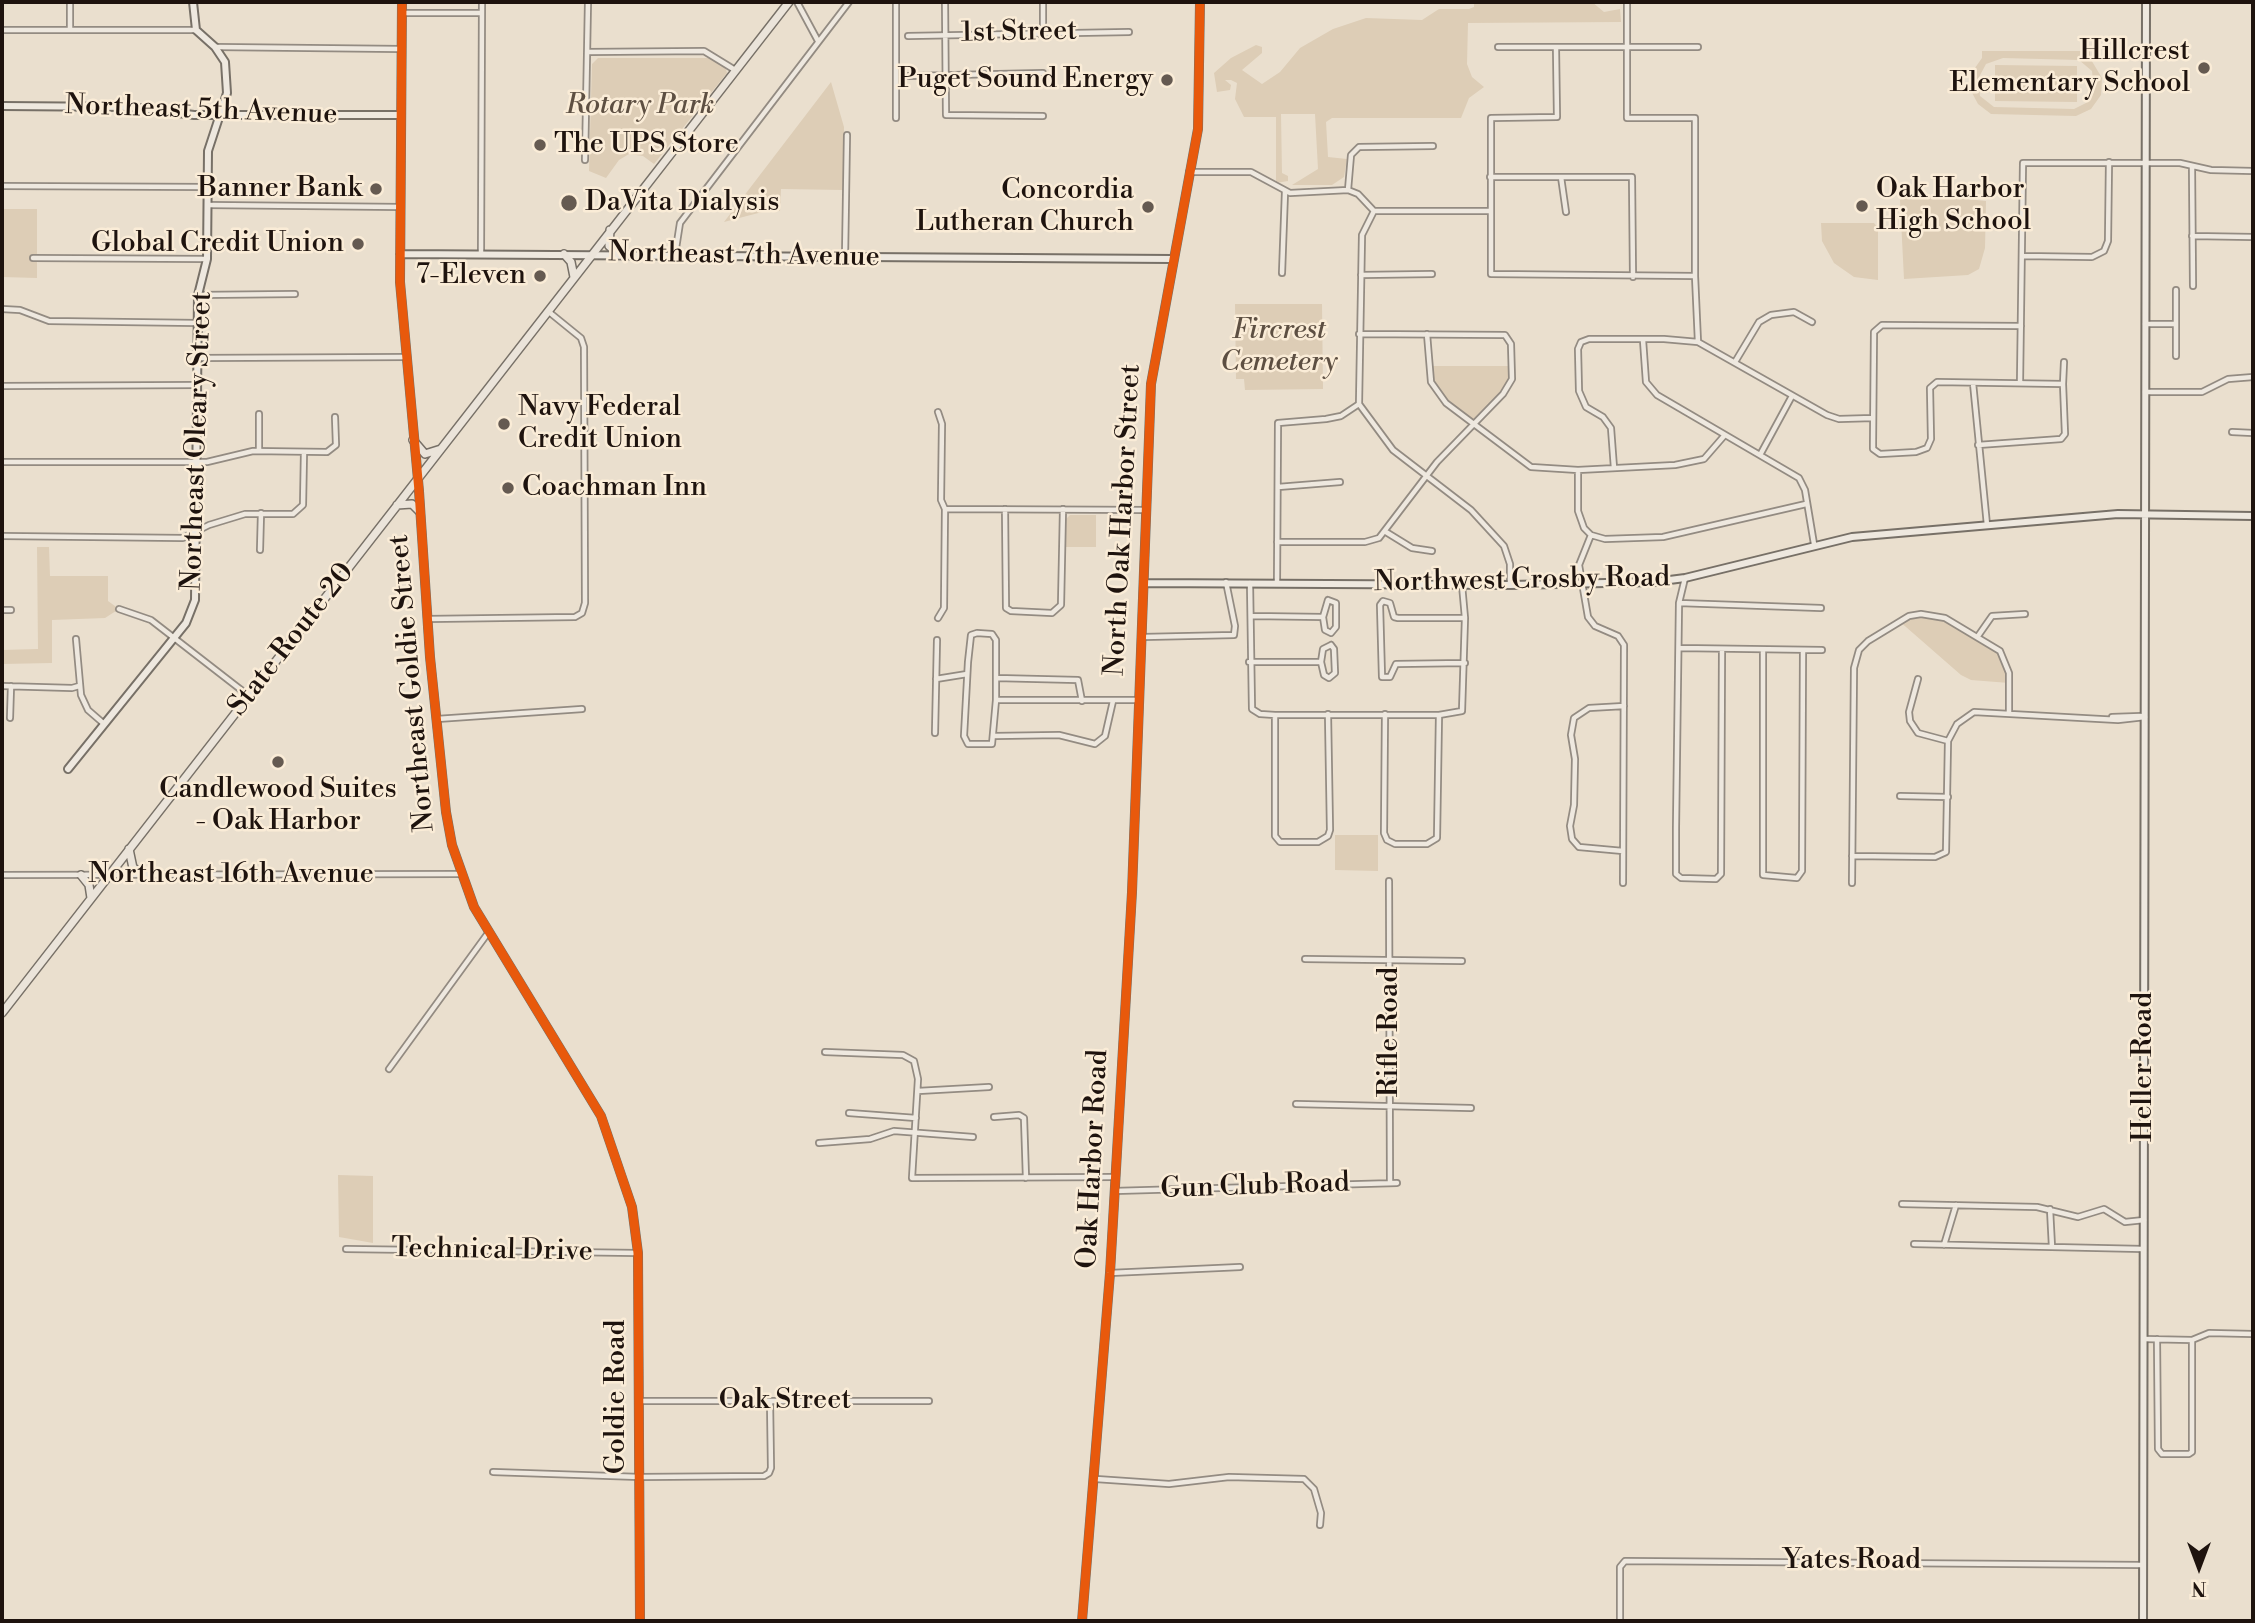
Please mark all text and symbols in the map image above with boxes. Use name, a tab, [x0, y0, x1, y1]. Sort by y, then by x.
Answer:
street label: 1st Street	[961, 15, 1077, 51]
place label: Hillcrest Elementary School	[1949, 35, 2190, 101]
marker: Hillcrest Elementary School	[2196, 60, 2212, 76]
place label: Puget Sound Energy	[897, 63, 1153, 97]
marker: Puget Sound Energy	[1159, 72, 1175, 88]
street label: Northeast 5th Avenue	[64, 89, 338, 133]
park label: Rotary Park	[566, 89, 714, 123]
place label: The UPS Store	[554, 128, 739, 162]
marker: The UPS Store	[532, 137, 548, 153]
place label: Banner Bank	[198, 172, 362, 206]
place label: Oak Harbor High School	[1876, 173, 2031, 239]
place label: Concordia Lutheran Church	[916, 174, 1134, 240]
marker: Banner Bank	[368, 181, 384, 197]
place label: DaVita Dialysis	[585, 186, 779, 220]
marker: DaVita Dialysis	[559, 193, 579, 213]
marker: Oak Harbor High School	[1854, 198, 1870, 214]
marker: Concordia Lutheran Church	[1140, 199, 1156, 215]
place label: Global Credit Union	[91, 227, 344, 261]
marker: Global Credit Union	[350, 236, 366, 252]
street label: Northeast 7th Avenue	[608, 237, 880, 275]
place label: 7-Eleven	[416, 259, 526, 293]
marker: 7-Eleven	[532, 268, 548, 284]
street label: Northeast Oleary Street	[176, 291, 220, 591]
park label: Fircrest Cemetery	[1220, 314, 1338, 380]
street label: North Oak Harbor Street	[1099, 363, 1149, 677]
place label: Navy Federal Credit Union	[518, 391, 682, 457]
marker: Navy Federal Credit Union	[496, 416, 512, 432]
place label: Coachman Inn	[522, 471, 707, 505]
marker: Coachman Inn	[500, 480, 516, 496]
street label: Northeast Goldie Street	[383, 533, 443, 833]
street label: State Route 20	[222, 557, 362, 723]
street label: Northwest Crosby Road	[1374, 562, 1670, 600]
marker: Candlewood Suites - Oak Harbor	[270, 754, 286, 770]
place label: Candlewood Suites - Oak Harbor	[159, 773, 397, 839]
street label: Northeast 16th Avenue	[88, 858, 374, 892]
street label: Rifle Road	[1373, 967, 1407, 1097]
street label: Heller Road	[2127, 992, 2161, 1142]
street label: Oak Harbor Road	[1071, 1049, 1117, 1269]
street label: Gun Club Road	[1160, 1167, 1350, 1207]
street label: Technical Drive	[391, 1232, 593, 1270]
street label: Goldie Road	[600, 1320, 634, 1474]
street label: Oak Street	[719, 1384, 851, 1418]
north arrow	[2164, 1532, 2234, 1602]
street label: Yates Road	[1783, 1544, 1921, 1578]
text: N	[2191, 1576, 2207, 1600]

